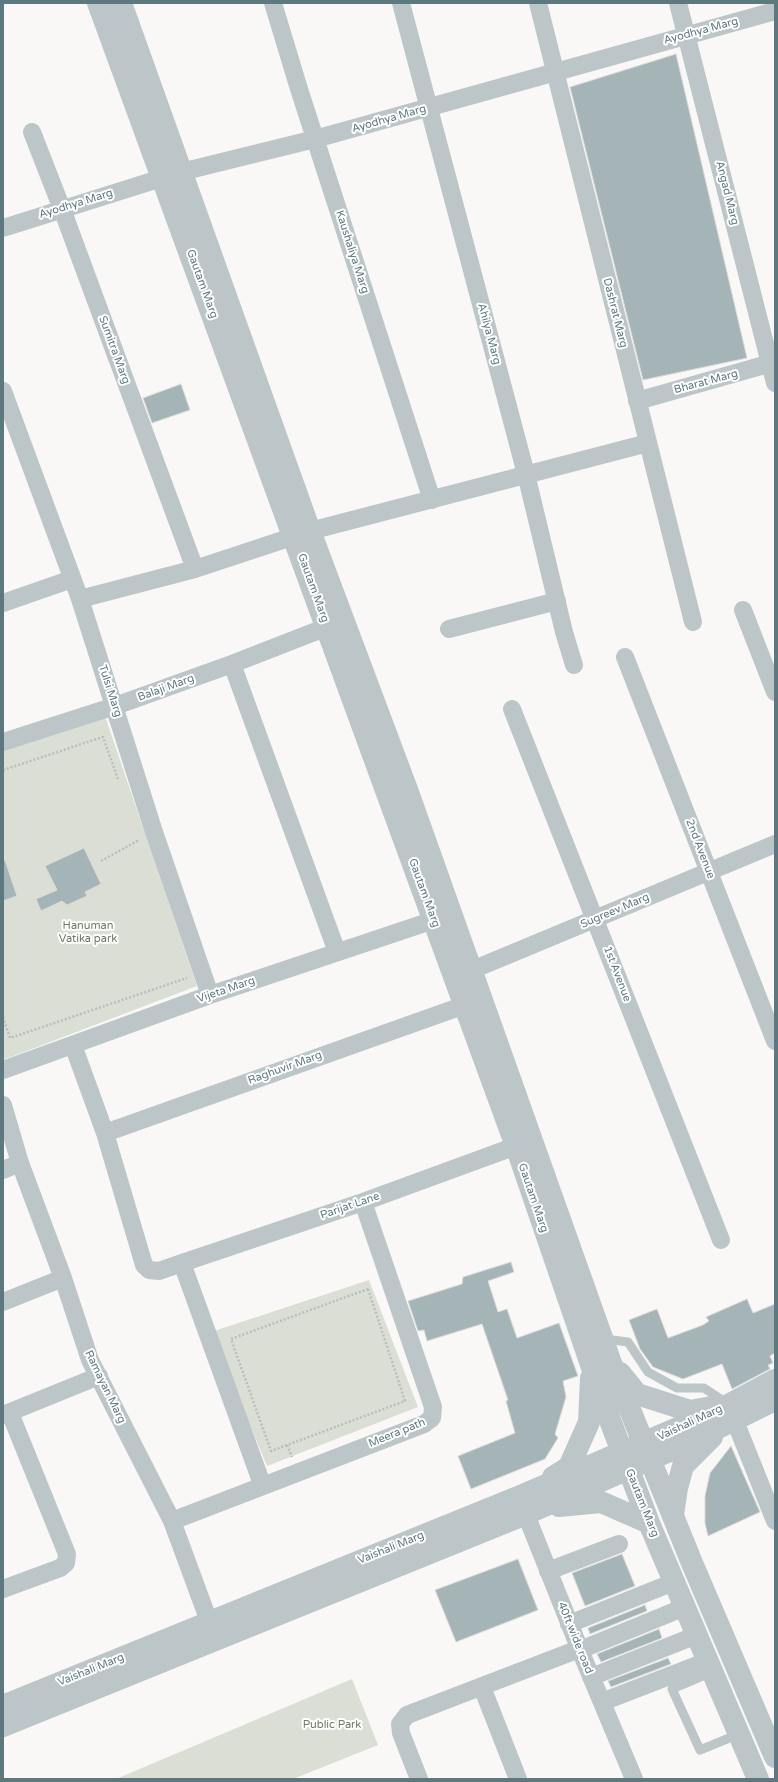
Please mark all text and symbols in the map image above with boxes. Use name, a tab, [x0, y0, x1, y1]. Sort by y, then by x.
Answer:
street label: Ayodhya Marg	[662, 15, 740, 47]
street label: Ayodhya Marg	[350, 102, 428, 136]
street label: Angad Marg	[713, 160, 741, 226]
street label: Ayodhya Marg	[37, 186, 115, 222]
street label: Kaushaliya Marg	[332, 209, 372, 295]
street label: Gautam Marg	[183, 248, 221, 320]
street label: Dashrat Marg	[600, 277, 630, 349]
street label: Ahilya Marg	[474, 302, 504, 366]
street label: Sumitra Marg	[96, 314, 132, 386]
street label: Bharat Marg	[673, 367, 739, 397]
street label: Gautam Marg	[294, 552, 332, 624]
street label: Tulsi Marg	[95, 663, 125, 719]
street label: Balaji Marg	[136, 672, 196, 704]
street label: 2nd Avenue	[683, 817, 717, 881]
street label: Gautam Marg	[405, 857, 443, 929]
street label: Sugreev Marg	[579, 891, 651, 931]
park label: Hanuman Vatika park	[59, 919, 117, 945]
street label: 1st Avenue	[600, 944, 634, 1004]
street label: Vijeta Marg	[195, 974, 257, 1006]
street label: Raghuvir Marg	[246, 1049, 324, 1087]
street label: Gautam Marg	[515, 1162, 551, 1234]
street label: Parijat Lane	[319, 1190, 381, 1222]
street label: Ramayan Marg	[82, 1348, 128, 1426]
street label: Vaishali Marg	[655, 1402, 725, 1444]
street label: Meera path	[367, 1416, 427, 1450]
street label: Gautam Marg	[622, 1467, 662, 1539]
street label: Vaishali Marg	[356, 1529, 426, 1567]
street label: 40ft wide road	[555, 1600, 595, 1676]
street label: Vaishali Marg	[56, 1651, 126, 1689]
park label: Public Park	[303, 1718, 361, 1732]

